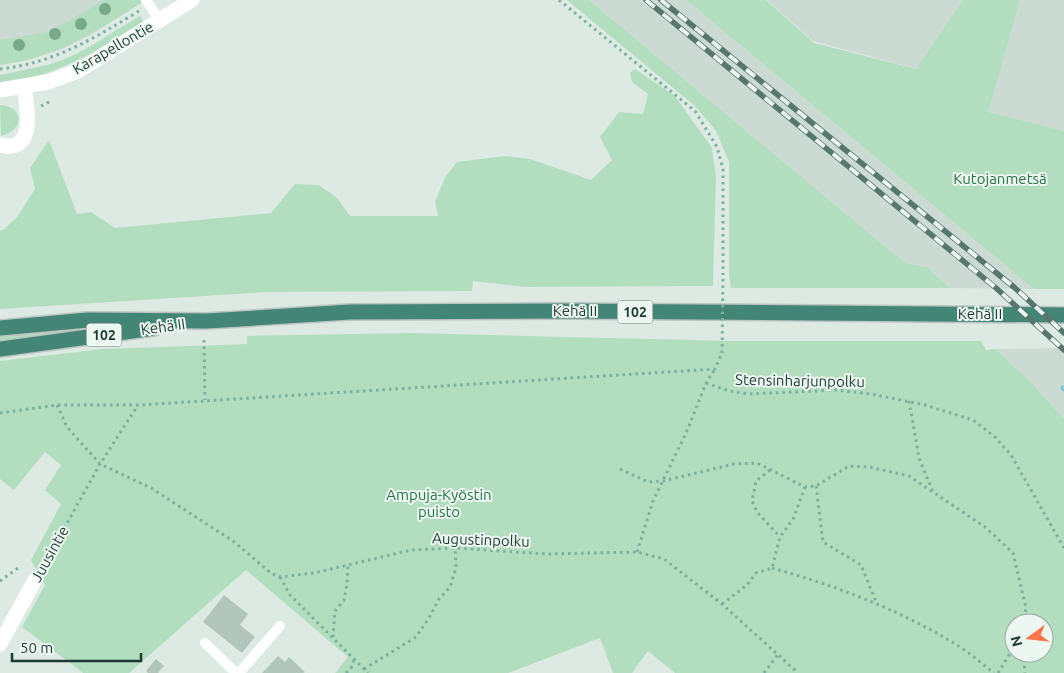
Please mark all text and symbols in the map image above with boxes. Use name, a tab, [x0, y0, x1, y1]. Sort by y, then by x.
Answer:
street label: Karapellontie	[69, 18, 156, 78]
park label: Kutojanmetsä	[953, 170, 1047, 187]
road number: 102	[618, 300, 652, 324]
street label: Kehä II	[553, 302, 597, 319]
street label: Kehä II	[958, 305, 1002, 322]
street label: Kehä II	[140, 315, 186, 338]
road number: 102	[86, 324, 122, 346]
street label: Stensinharjunpolku	[735, 371, 865, 390]
park label: Ampuja-Kyöstin puisto	[386, 486, 492, 520]
street label: Juusintie	[27, 523, 72, 585]
street label: Augustinpolku	[432, 529, 530, 550]
north arrow	[1004, 613, 1054, 663]
scale bar	[12, 630, 141, 662]
text: N	[1007, 634, 1026, 648]
text: 50 m	[20, 639, 53, 656]

